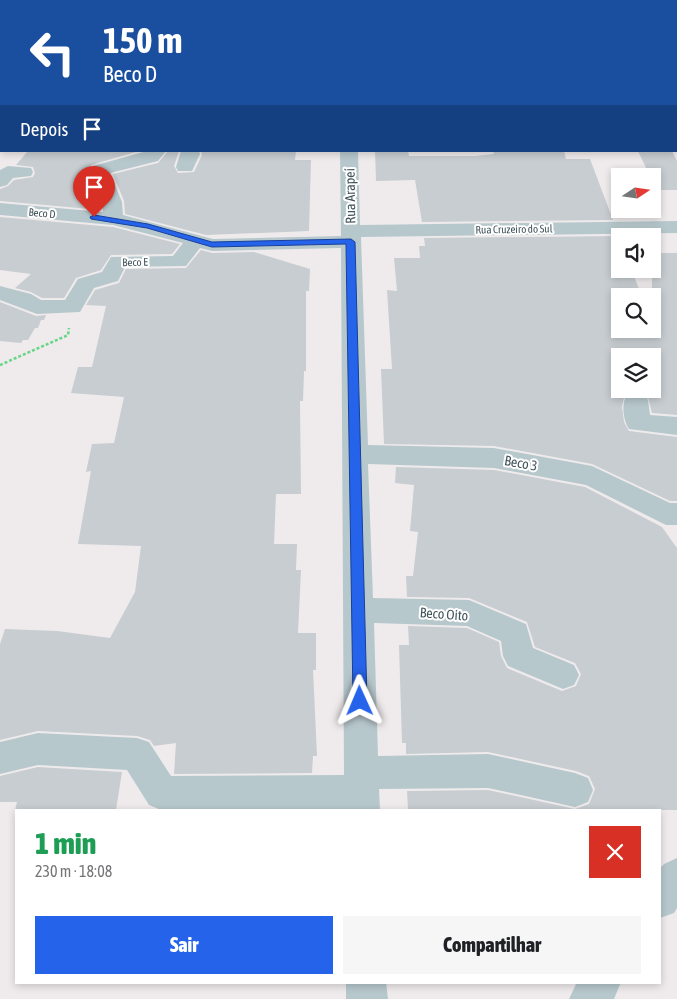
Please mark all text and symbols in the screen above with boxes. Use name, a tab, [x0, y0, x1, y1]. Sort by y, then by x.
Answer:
icon: left	[20, 20, 85, 85]
text: 150 m	[103, 20, 182, 60]
text: Beco D	[103, 61, 157, 87]
icon: arrive	[78, 115, 106, 143]
text: Depois	[20, 118, 68, 140]
pin	[73, 166, 115, 217]
street label: Rua Arapeí	[342, 168, 358, 224]
north arrow	[611, 168, 661, 218]
map controls	[611, 168, 661, 398]
icon: arrive	[80, 173, 108, 201]
street label: Beco D	[28, 206, 56, 220]
street label: Rua Cruzeiro do Sul	[475, 222, 553, 236]
button: sound	[611, 228, 661, 278]
street label: Beco E	[122, 256, 148, 268]
button: search	[611, 288, 661, 338]
button: layers	[611, 348, 661, 398]
street label: Beco 3	[503, 452, 539, 474]
street label: Beco Oito	[419, 604, 469, 624]
position arrow	[333, 674, 385, 726]
text: 1 min	[35, 826, 96, 860]
button: close	[589, 826, 641, 878]
text: 230 m · 18:08	[35, 862, 112, 880]
button: Sair	[35, 916, 333, 974]
button: Compartilhar	[343, 916, 641, 974]

